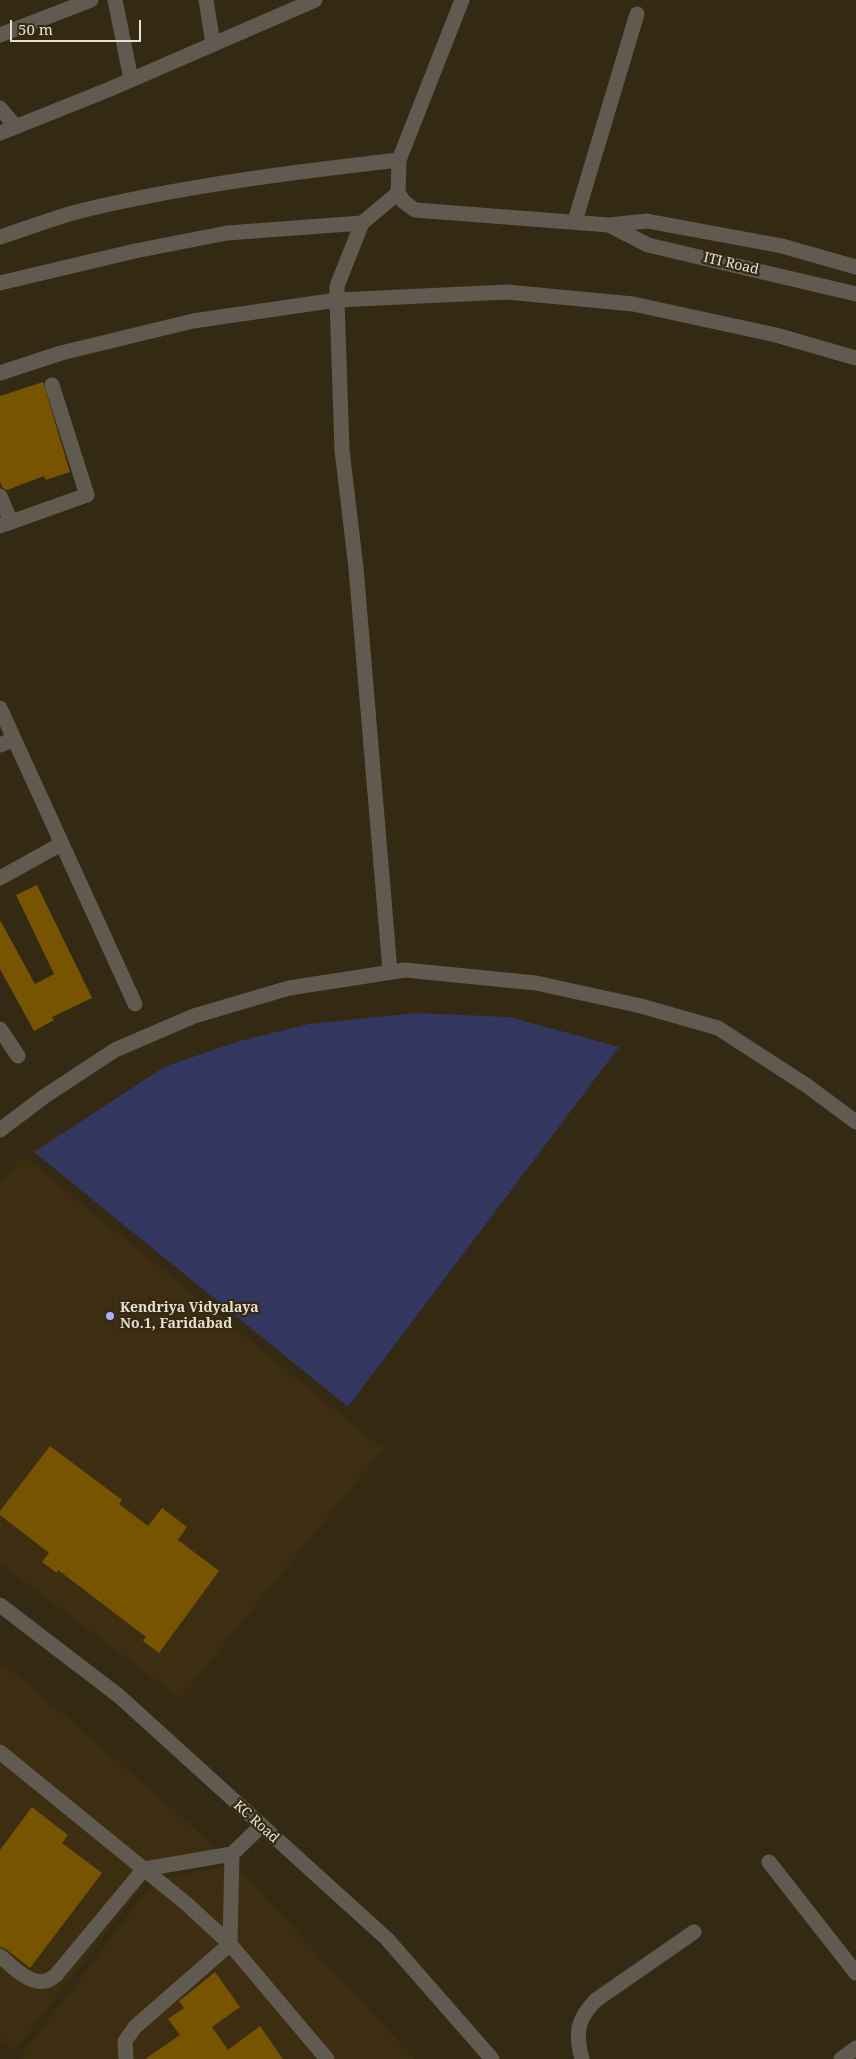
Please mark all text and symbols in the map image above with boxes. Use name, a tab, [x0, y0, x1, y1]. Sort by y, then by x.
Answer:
scale bar	[12, 10, 144, 42]
text: 50 m	[18, 19, 53, 39]
street label: ITI Road	[702, 249, 760, 279]
place label: Kendriya Vidyalaya No.1, Faridabad	[120, 1300, 259, 1332]
marker: Kendriya Vidyalaya No.1, Faridabad	[104, 1310, 116, 1322]
street label: KC Road	[230, 1797, 282, 1847]

